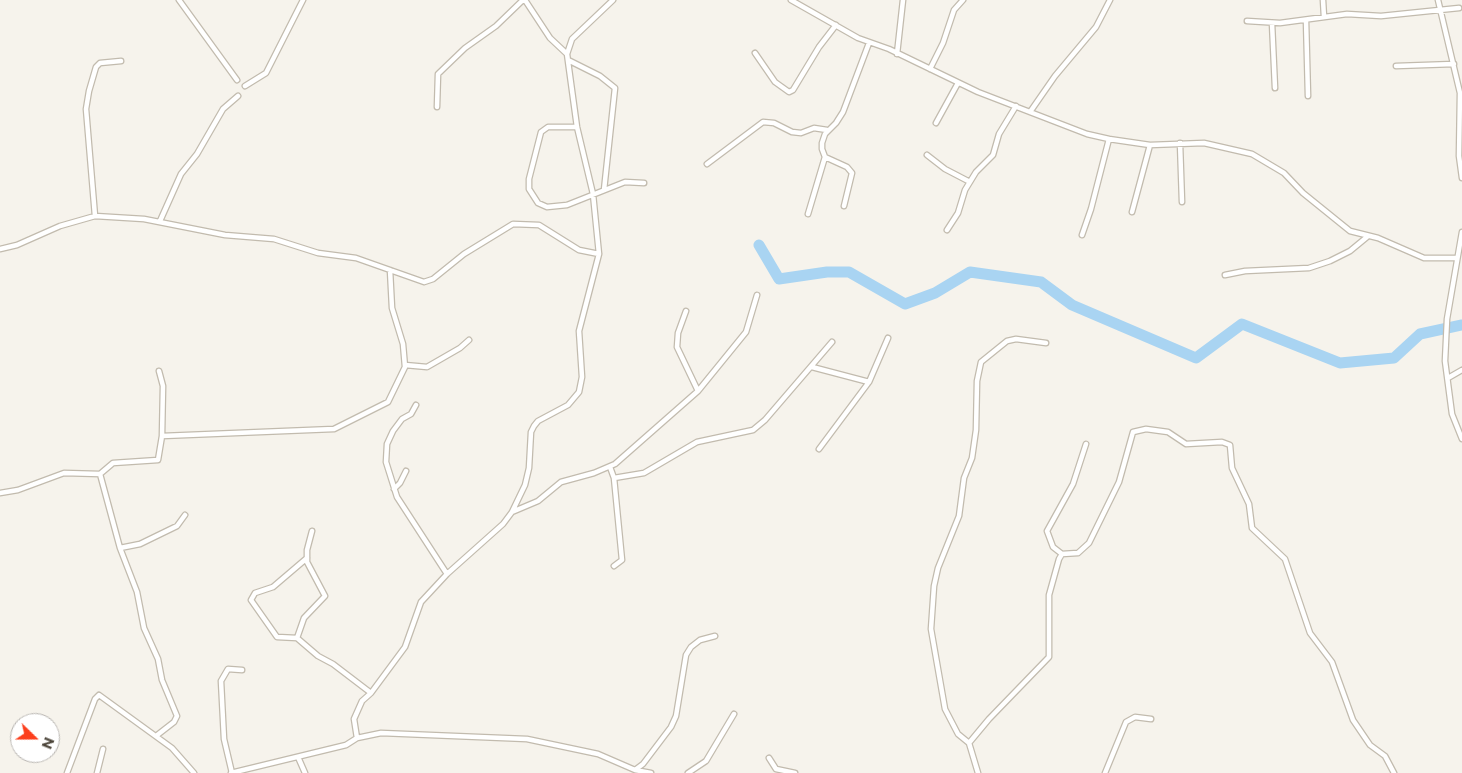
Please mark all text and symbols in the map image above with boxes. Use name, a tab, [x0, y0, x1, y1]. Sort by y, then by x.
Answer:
north arrow	[10, 713, 60, 763]
text: N	[38, 735, 58, 752]

